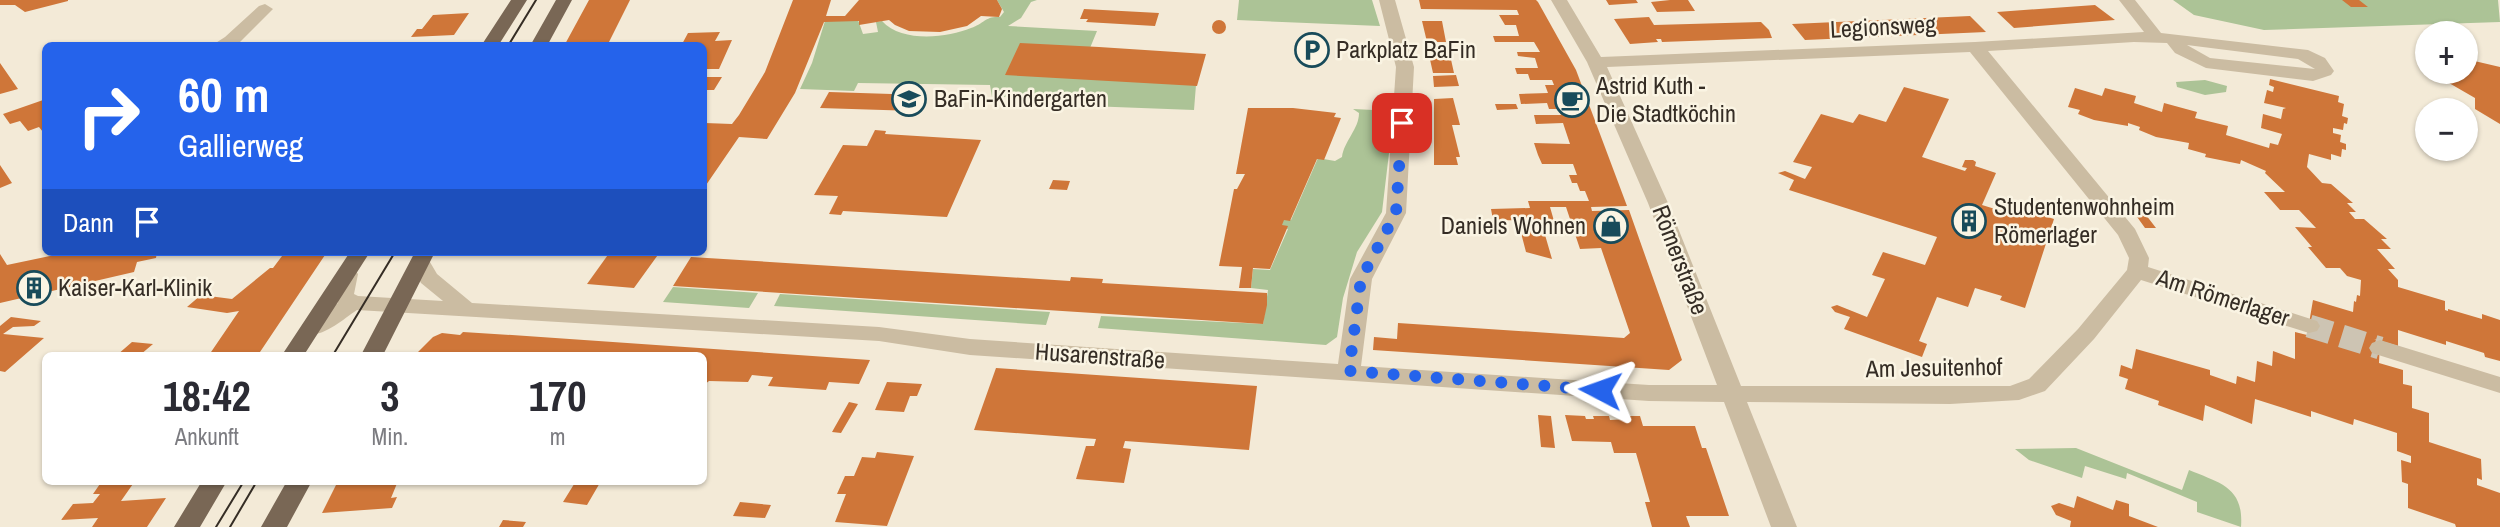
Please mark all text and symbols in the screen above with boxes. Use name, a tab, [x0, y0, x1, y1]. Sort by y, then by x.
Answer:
street label: Legionsweg	[1829, 7, 1937, 45]
map controls	[2415, 21, 2478, 161]
button: +	[2415, 21, 2478, 84]
parking icon: Parkplatz BaFin	[1293, 31, 1331, 69]
place label: Parkplatz BaFin	[1336, 33, 1476, 65]
text: 60 m	[178, 61, 270, 127]
place label: Astrid Kuth - Die Stadtköchin	[1595, 69, 1736, 129]
icon: right	[63, 70, 154, 161]
school or university icon: BaFin-Kindergarten	[890, 80, 928, 118]
cafe icon: Astrid Kuth - Die Stadtköchin	[1553, 81, 1591, 119]
place label: BaFin-Kindergarten	[934, 82, 1107, 114]
pin	[1372, 93, 1432, 153]
button: −	[2415, 98, 2478, 161]
icon: arrive	[1383, 104, 1421, 142]
text: Gallierweg	[178, 124, 303, 167]
place label: Studentenwohnheim Römerlager	[1994, 190, 2175, 250]
street label: Römerstraße	[1645, 200, 1716, 319]
building icon: Studentenwohnheim Römerlager	[1950, 202, 1988, 240]
icon: arrive	[128, 203, 166, 241]
text: Dann	[63, 205, 114, 240]
shop icon: Daniels Wohnen	[1592, 207, 1630, 245]
place label: Daniels Wohnen	[1441, 209, 1586, 241]
street label: Am Römerlager	[2152, 260, 2294, 334]
building icon: Kaiser-Karl-Klinik	[15, 269, 53, 307]
place label: Kaiser-Karl-Klinik	[58, 271, 212, 303]
street label: Husarenstraße	[1034, 335, 1166, 376]
street label: Am Jesuitenhof	[1864, 350, 2003, 384]
position arrow	[1563, 353, 1637, 427]
text: 18:42	[163, 368, 251, 424]
text: 3	[380, 368, 399, 424]
text: 170	[529, 368, 586, 424]
text: Ankunft	[175, 421, 239, 452]
text: Min.	[371, 421, 408, 452]
text: m	[550, 421, 565, 452]

